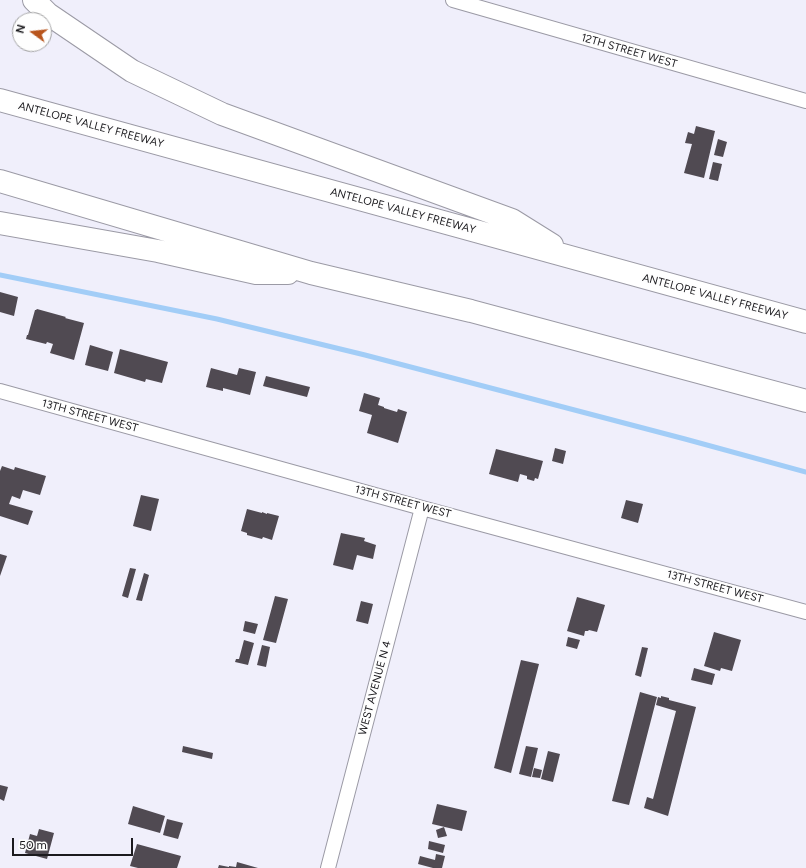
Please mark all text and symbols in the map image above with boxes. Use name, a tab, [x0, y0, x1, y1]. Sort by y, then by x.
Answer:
north arrow	[12, 12, 52, 52]
text: N	[14, 23, 28, 35]
street label: 12TH STREET WEST	[580, 31, 678, 71]
street label: ANTELOPE VALLEY FREEWAY	[17, 99, 165, 151]
street label: ANTELOPE VALLEY FREEWAY	[329, 185, 477, 237]
street label: ANTELOPE VALLEY FREEWAY	[641, 271, 789, 323]
street label: 13TH STREET WEST	[40, 397, 140, 435]
street label: 13TH STREET WEST	[353, 483, 453, 521]
street label: 13TH STREET WEST	[665, 568, 765, 606]
street label: WEST AVENUE N 4	[356, 639, 394, 737]
scale bar	[14, 830, 135, 856]
text: 50 m	[19, 838, 47, 852]

